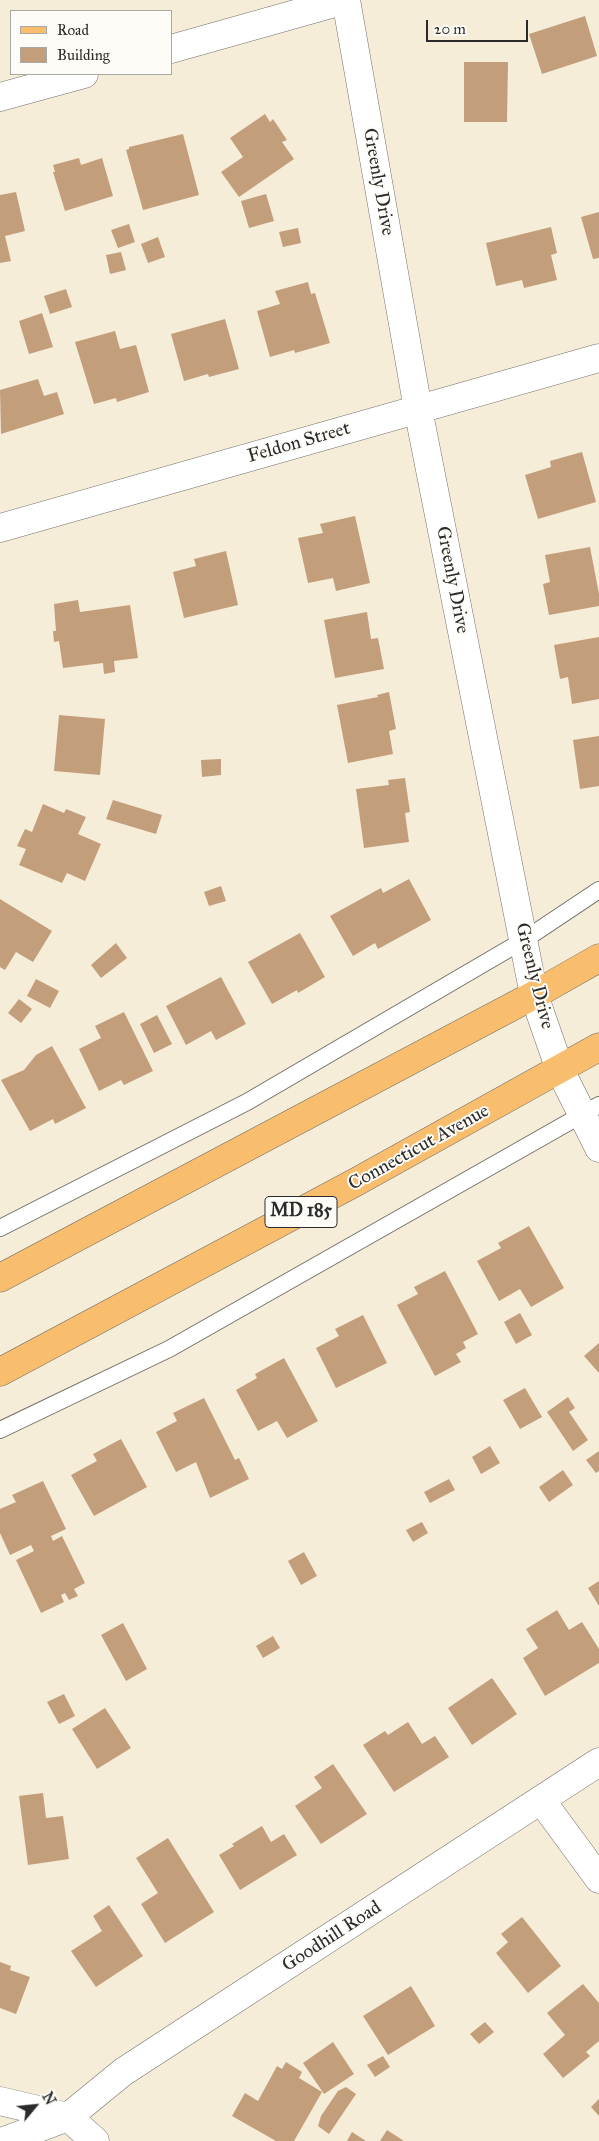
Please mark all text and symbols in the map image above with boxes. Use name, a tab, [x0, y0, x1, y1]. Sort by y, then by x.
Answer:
legend	[10, 10, 172, 75]
scale bar	[429, 10, 532, 42]
text: 20 m	[434, 20, 466, 38]
text: Road	[57, 21, 89, 39]
text: Building	[57, 46, 110, 64]
street label: Greenly Drive	[357, 126, 399, 238]
street label: Feldon Street	[245, 417, 353, 469]
street label: Greenly Drive	[430, 524, 474, 636]
street label: Greenly Drive	[510, 920, 558, 1032]
street label: Connecticut Avenue	[345, 1100, 493, 1196]
road number: MD 185	[265, 1196, 337, 1228]
street label: Goodhill Road	[278, 1897, 386, 1977]
north arrow	[10, 2081, 60, 2131]
text: N	[38, 2089, 59, 2108]

